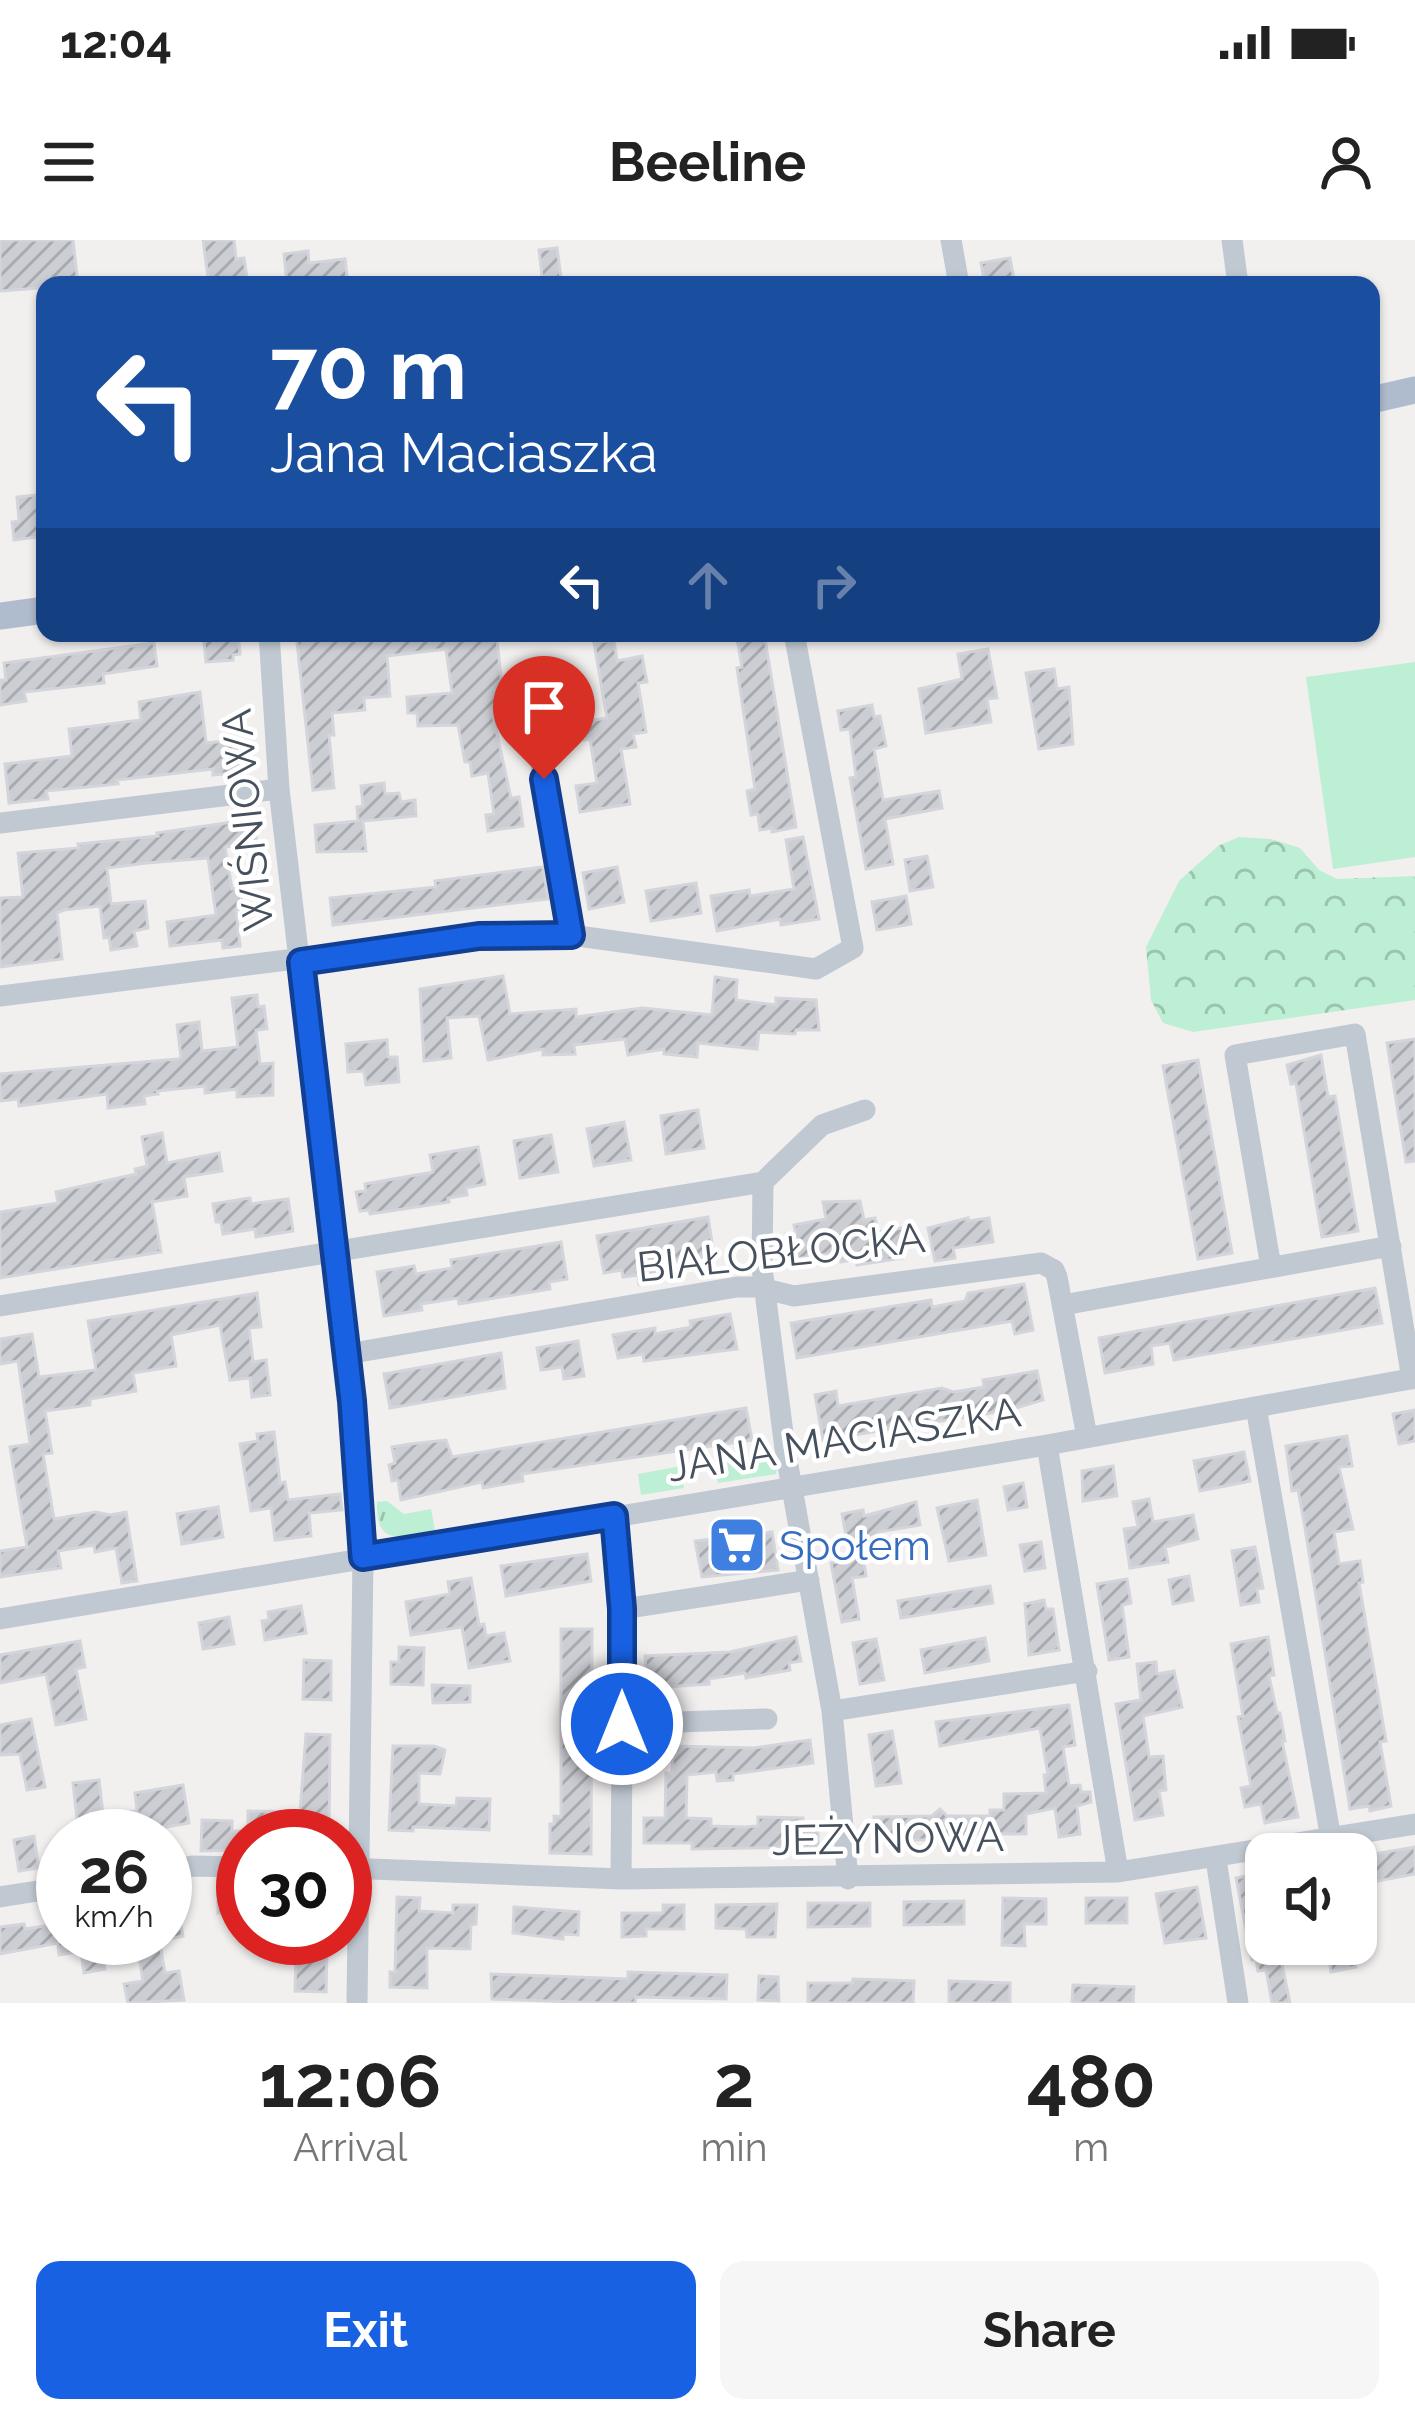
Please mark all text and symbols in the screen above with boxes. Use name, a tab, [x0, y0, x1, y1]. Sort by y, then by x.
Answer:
text: 12:04	[60, 16, 172, 69]
icon: menu	[36, 129, 102, 195]
icon: person	[1313, 129, 1379, 195]
text: Beeline	[609, 130, 806, 194]
text: 70 m	[270, 320, 467, 419]
icon: left	[72, 324, 228, 480]
text: Jana Maciaszka	[270, 421, 658, 485]
icon: left	[549, 552, 615, 618]
icon: ahead	[675, 552, 741, 618]
icon: right	[801, 552, 867, 618]
pin	[493, 656, 595, 779]
icon: arrive	[511, 674, 577, 740]
street label: WIŚNIOWA	[211, 707, 284, 933]
street label: BIAŁOBŁOCKA	[635, 1213, 927, 1292]
street label: JANA MACIASZKA	[664, 1387, 1024, 1492]
supermarket icon: Społem	[706, 1514, 768, 1576]
place label: Społem	[779, 1521, 931, 1570]
position arrow	[559, 1661, 685, 1787]
speed limit sign: 30	[216, 1809, 372, 1965]
street label: JEŻYNOWA	[771, 1812, 1005, 1865]
map controls	[1245, 1833, 1377, 1965]
button: sound	[1245, 1833, 1377, 1965]
text: 26	[79, 1837, 149, 1907]
text: km/h	[74, 1899, 154, 1934]
text: 12:06	[259, 2039, 441, 2124]
text: 2	[714, 2039, 754, 2124]
text: 480	[1027, 2039, 1156, 2124]
text: Arrival	[293, 2124, 407, 2170]
text: min	[700, 2124, 768, 2170]
text: m	[1073, 2124, 1109, 2170]
button: Exit	[36, 2261, 696, 2399]
button: Share	[720, 2261, 1379, 2399]

